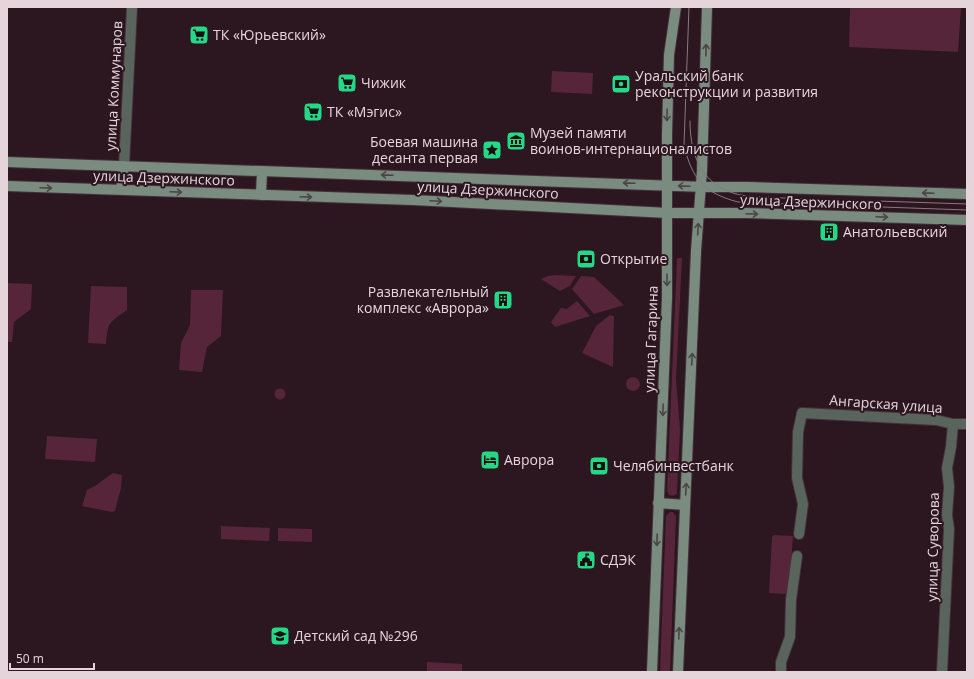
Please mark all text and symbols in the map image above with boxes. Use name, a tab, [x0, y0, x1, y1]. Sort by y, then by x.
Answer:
street label: улица Коммунаров	[101, 20, 126, 152]
supermarket icon: ТК «Юрьевский»	[188, 24, 210, 46]
place label: ТК «Юрьевский»	[213, 25, 326, 44]
one-way arrow	[702, 44, 710, 57]
place label: Уральский банк реконструкции и развития	[635, 66, 818, 101]
supermarket icon: Чижик	[336, 72, 358, 94]
place label: Чижик	[361, 73, 407, 92]
bank icon: Уральский банк реконструкции и развития	[610, 73, 632, 95]
supermarket icon: ТК «Мэгис»	[302, 101, 324, 123]
place label: ТК «Мэгис»	[327, 102, 402, 121]
one-way arrow	[663, 108, 671, 121]
place label: Музей памяти воинов-интернационалистов	[530, 123, 732, 158]
museum icon: Музей памяти воинов-интернационалистов	[505, 130, 527, 152]
place label: Боевая машина десанта первая	[370, 132, 478, 167]
place icon: Боевая машина десанта первая	[481, 139, 503, 161]
street label: улица Дзержинского	[93, 166, 235, 189]
one-way arrow	[381, 171, 394, 179]
street label: улица Дзержинского	[417, 176, 559, 203]
one-way arrow	[623, 180, 636, 187]
one-way arrow	[678, 182, 691, 190]
one-way arrow	[39, 184, 52, 191]
one-way arrow	[169, 188, 182, 196]
one-way arrow	[922, 189, 935, 197]
street label: улица Дзержинского	[740, 190, 882, 213]
one-way arrow	[299, 193, 312, 200]
one-way arrow	[429, 198, 442, 205]
one-way arrow	[745, 210, 758, 217]
one-way arrow	[875, 214, 888, 221]
building icon: Анатольевский	[818, 221, 840, 243]
place label: Анатольевский	[843, 222, 947, 241]
one-way arrow	[694, 223, 701, 236]
bank icon: Открытие	[575, 248, 597, 270]
place label: Открытие	[600, 249, 668, 268]
one-way arrow	[663, 273, 671, 286]
place label: Развлекательный комплекс «Аврора»	[357, 282, 489, 317]
street label: улица Гагарина	[639, 285, 662, 393]
building icon: Развлекательный комплекс «Аврора»	[492, 289, 514, 311]
one-way arrow	[688, 353, 695, 366]
street label: Ангарская улица	[829, 390, 943, 417]
one-way arrow	[659, 403, 667, 416]
hotel icon: Аврора	[479, 449, 501, 471]
place label: Аврора	[504, 450, 554, 469]
bank icon: Челябинвестбанк	[588, 455, 610, 477]
place label: Челябинвестбанк	[613, 456, 735, 475]
one-way arrow	[682, 483, 689, 496]
street label: улица Суворова	[922, 492, 943, 602]
one-way arrow	[653, 533, 661, 546]
public building icon: СДЭК	[575, 549, 597, 571]
place label: СДЭК	[600, 550, 636, 569]
school or university icon: Детский сад №296	[269, 625, 291, 647]
place label: Детский сад №296	[294, 626, 418, 645]
one-way arrow	[676, 627, 683, 640]
scale bar	[10, 645, 94, 671]
text: 50 m	[16, 650, 44, 667]

